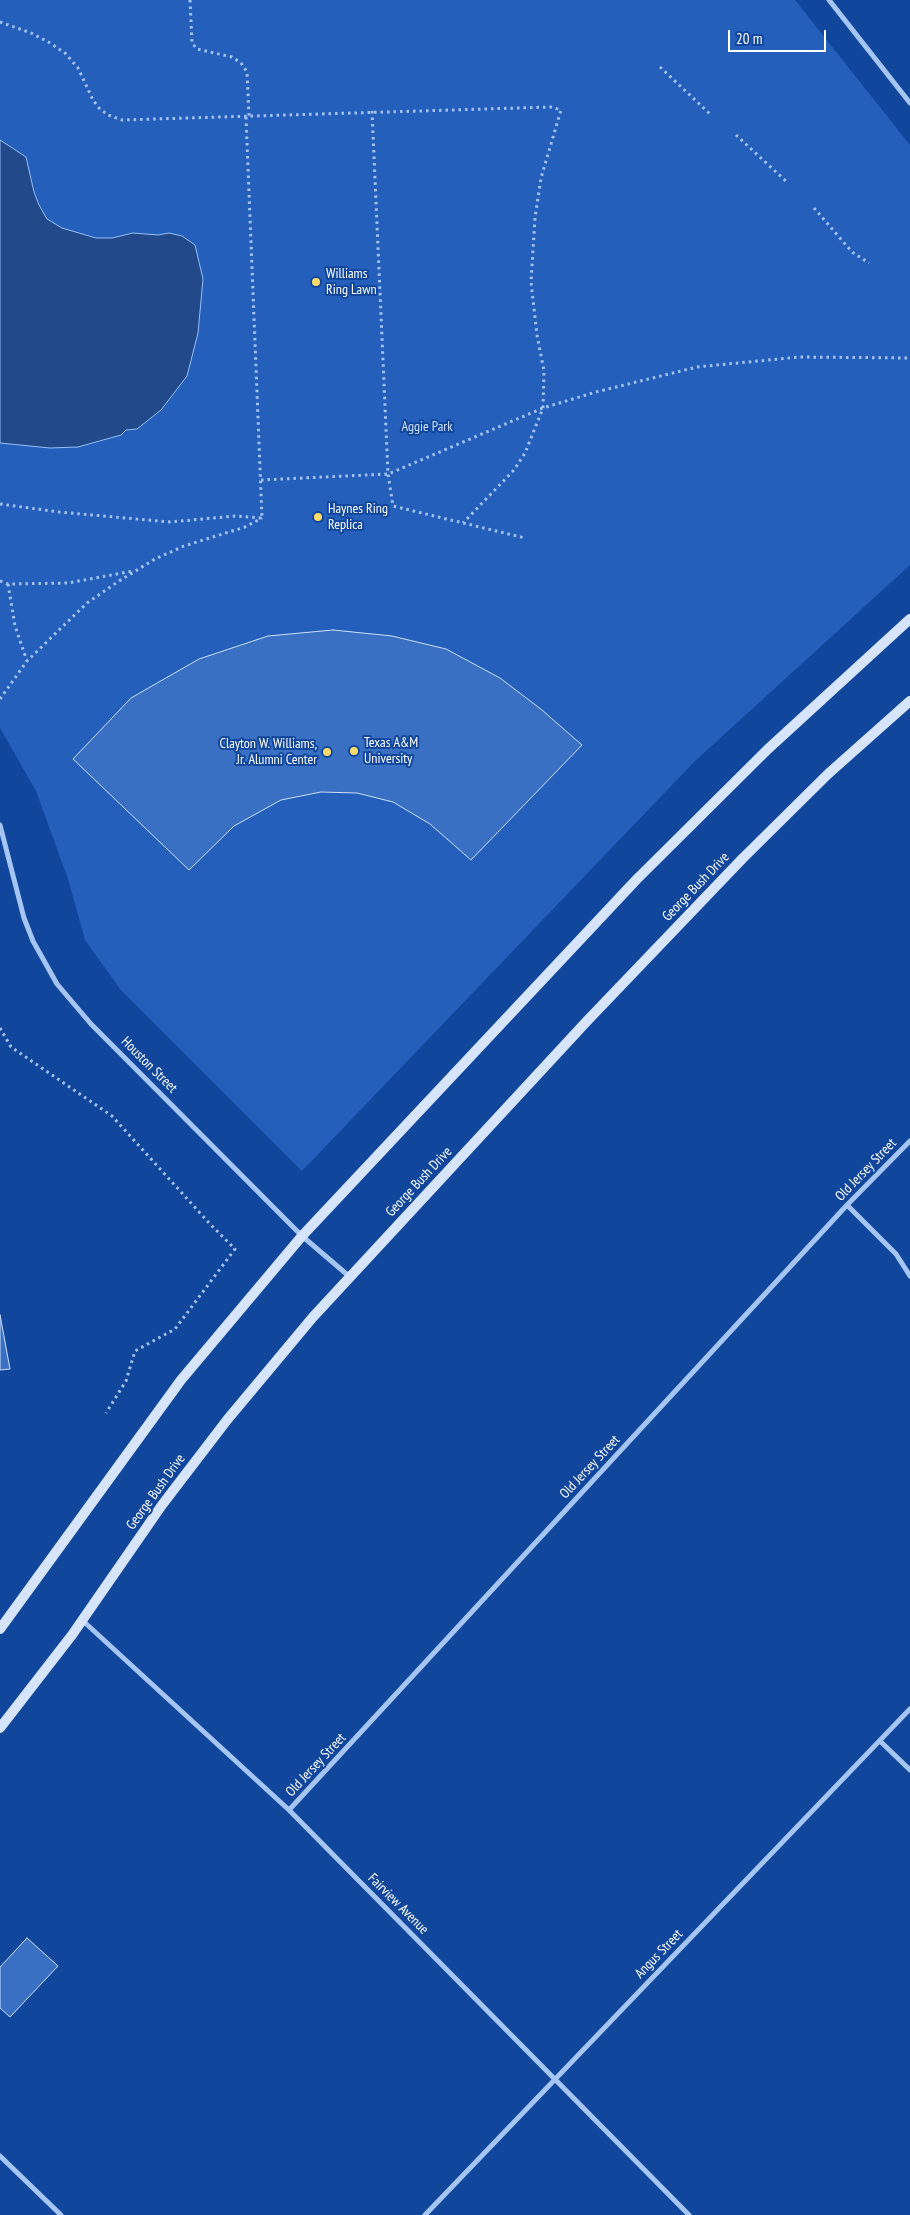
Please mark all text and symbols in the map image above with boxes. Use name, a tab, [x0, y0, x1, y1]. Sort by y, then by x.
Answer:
scale bar	[730, 20, 828, 52]
text: 20 m	[736, 29, 762, 48]
place label: Williams Ring Lawn	[326, 266, 377, 298]
marker: Williams Ring Lawn	[310, 276, 322, 288]
park label: Aggie Park	[401, 419, 453, 435]
place label: Haynes Ring Replica	[328, 501, 388, 534]
marker: Haynes Ring Replica	[312, 511, 324, 523]
place label: Texas A&M University	[364, 735, 418, 768]
place label: Clayton W. Williams, Jr. Alumni Center	[220, 736, 317, 769]
marker: Texas A&M University	[348, 745, 360, 757]
marker: Clayton W. Williams, Jr. Alumni Center	[321, 746, 333, 758]
street label: George Bush Drive	[659, 849, 733, 925]
street label: Houston Street	[118, 1034, 180, 1096]
street label: Old Jersey Street	[832, 1135, 900, 1205]
street label: George Bush Drive	[382, 1144, 456, 1220]
street label: Old Jersey Street	[556, 1432, 624, 1502]
street label: George Bush Drive	[123, 1451, 189, 1533]
street label: Old Jersey Street	[282, 1730, 350, 1800]
street label: Fairview Avenue	[364, 1870, 432, 1938]
street label: Angus Street	[632, 1926, 686, 1982]

